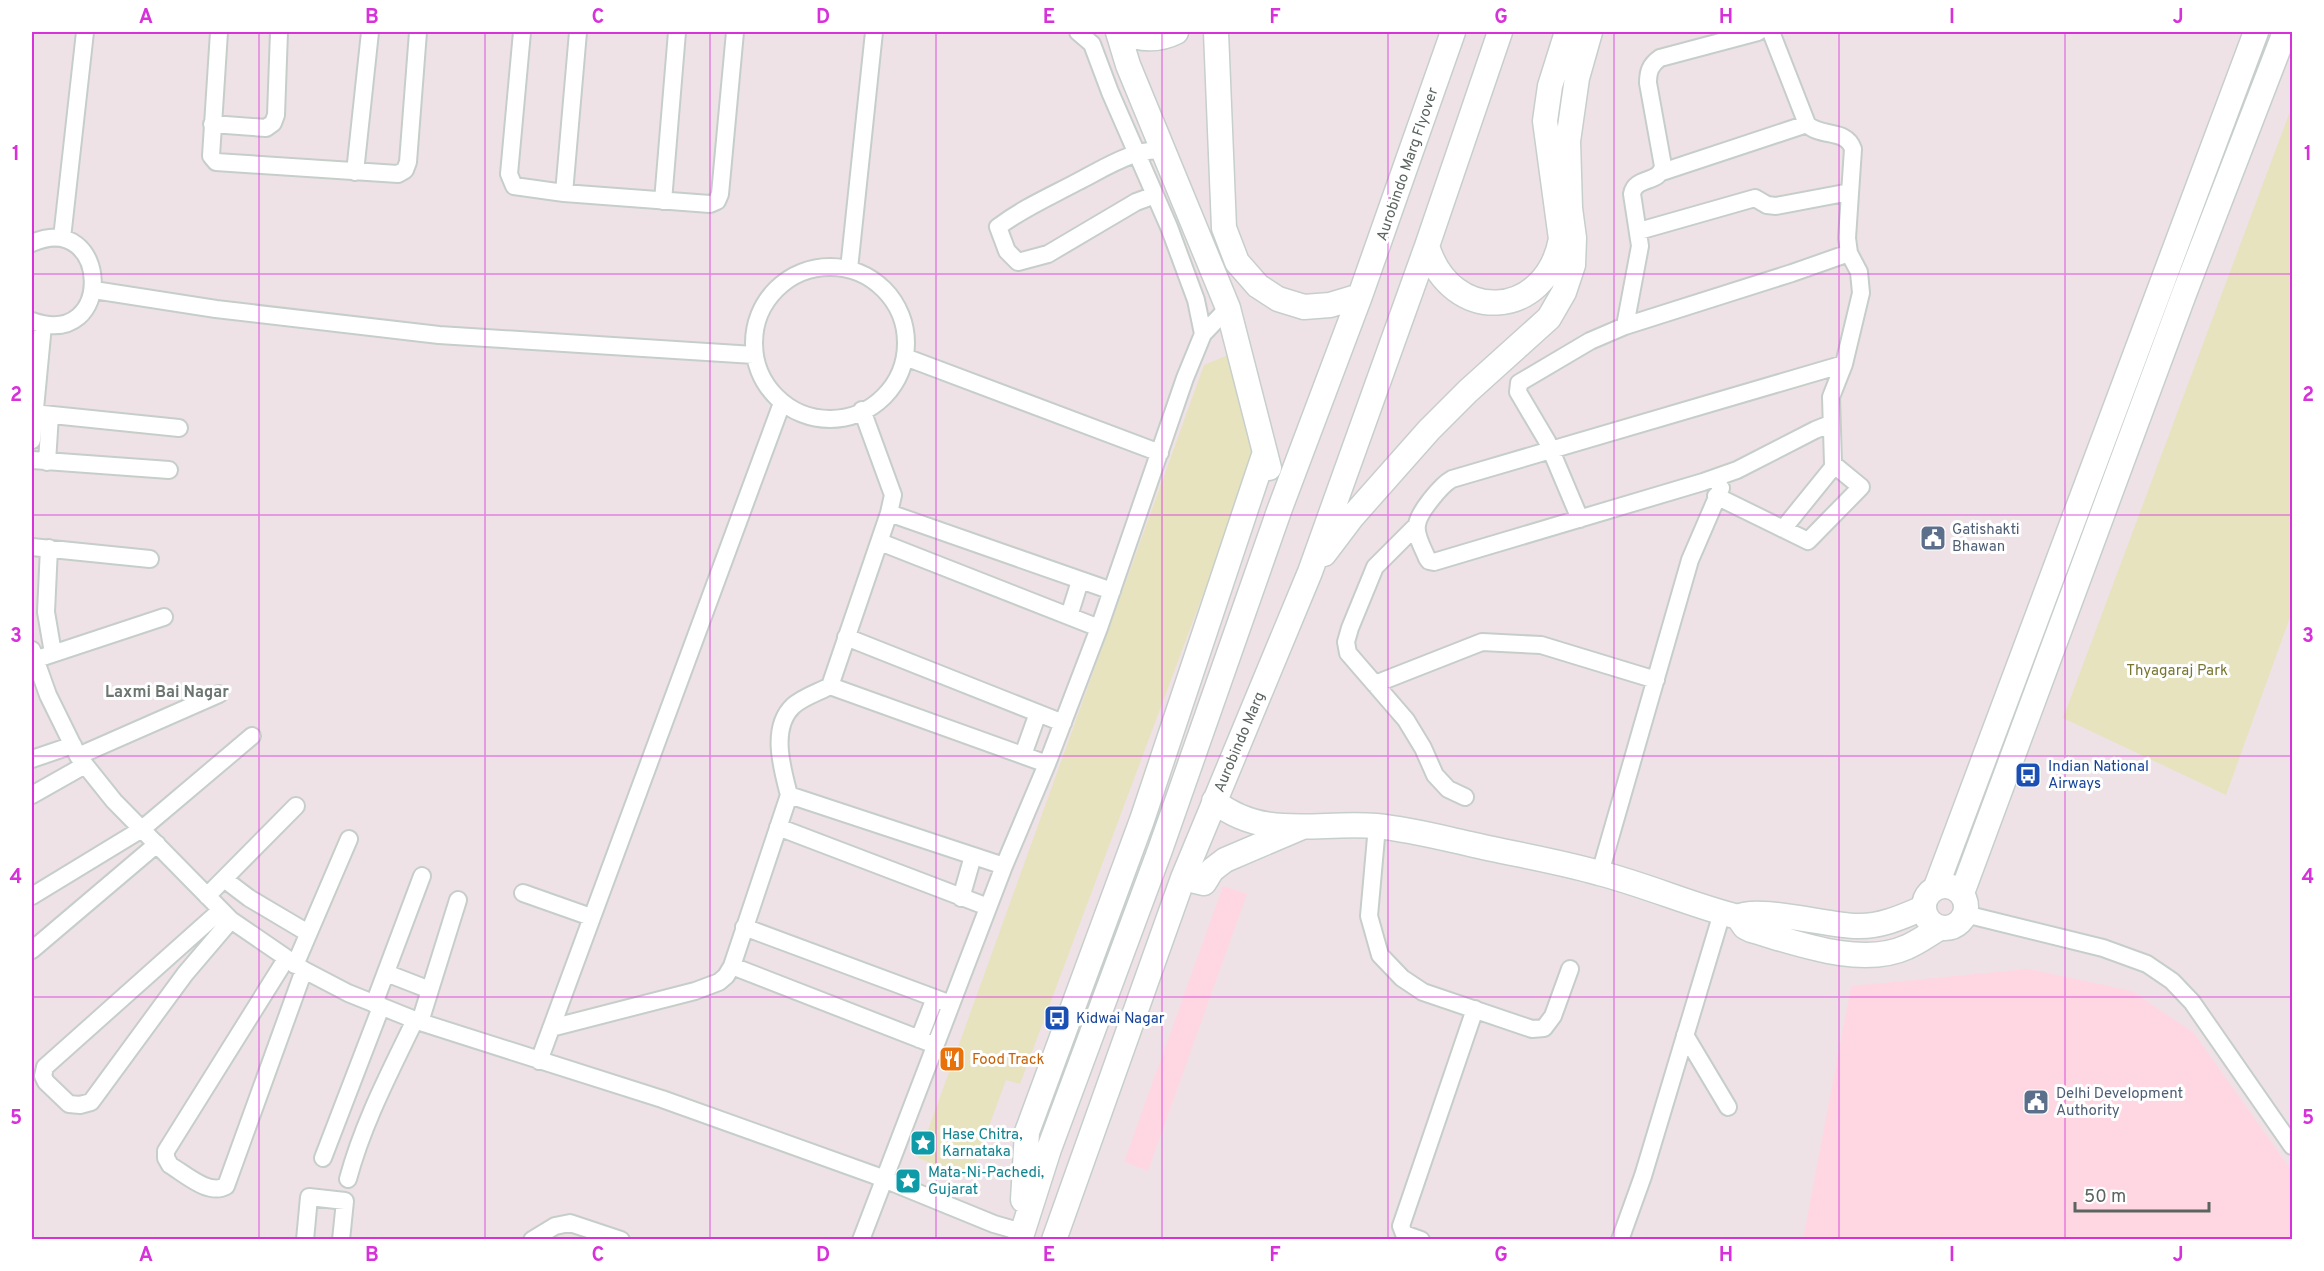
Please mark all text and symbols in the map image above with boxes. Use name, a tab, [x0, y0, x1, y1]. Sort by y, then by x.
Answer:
text: A	[139, 5, 153, 31]
text: B	[365, 5, 379, 31]
text: C	[592, 5, 604, 31]
text: D	[816, 5, 830, 31]
text: E	[1043, 5, 1055, 31]
text: F	[1269, 5, 1281, 31]
text: G	[1494, 5, 1508, 31]
text: H	[1719, 5, 1733, 31]
text: I	[1949, 5, 1955, 31]
text: J	[2172, 5, 2184, 31]
street label: Aurobindo Marg Flyover	[1373, 85, 1444, 244]
text: 1	[12, 142, 20, 168]
text: 1	[2304, 142, 2312, 168]
text: 2	[10, 383, 22, 409]
text: 2	[2302, 383, 2314, 409]
place label: Gatishakti Bhawan	[1952, 521, 2020, 557]
public building icon: Gatishakti Bhawan	[1918, 523, 1948, 553]
text: 3	[10, 624, 22, 650]
text: 3	[2302, 624, 2314, 650]
park label: Thyagaraj Park	[2126, 662, 2228, 681]
district label: Laxmi Bai Nagar	[105, 683, 229, 703]
street label: Aurobindo Marg	[1211, 689, 1270, 796]
place label: Indian National Airways	[2048, 758, 2149, 794]
bus stop icon: Indian National Airways	[2013, 760, 2043, 790]
text: 4	[10, 865, 22, 891]
text: 4	[2302, 865, 2314, 891]
bus stop icon: Kidwai Nagar	[1042, 1003, 1072, 1033]
place label: Kidwai Nagar	[1076, 1010, 1165, 1029]
restaurant icon: Food Track	[937, 1044, 967, 1074]
place label: Food Track	[972, 1051, 1044, 1070]
place label: Delhi Development Authority	[2056, 1085, 2183, 1121]
public building icon: Delhi Development Authority	[2021, 1087, 2051, 1117]
text: 5	[10, 1106, 22, 1132]
text: 5	[2302, 1106, 2314, 1132]
place label: Hase Chitra, Karnataka	[942, 1126, 1023, 1162]
place icon: Hase Chitra, Karnataka	[908, 1128, 938, 1158]
place label: Mata-Ni-Pachedi, Gujarat	[928, 1164, 1044, 1200]
place icon: Mata-Ni-Pachedi, Gujarat	[893, 1166, 923, 1196]
scale bar	[2075, 1175, 2208, 1213]
text: 50 m	[2084, 1186, 2126, 1209]
text: A	[139, 1243, 153, 1269]
text: B	[365, 1243, 379, 1269]
text: C	[592, 1243, 604, 1269]
text: D	[816, 1243, 830, 1269]
text: E	[1043, 1243, 1055, 1269]
text: F	[1269, 1243, 1281, 1269]
text: G	[1494, 1243, 1508, 1269]
text: H	[1719, 1243, 1733, 1269]
text: I	[1949, 1243, 1955, 1269]
text: J	[2172, 1243, 2184, 1269]

